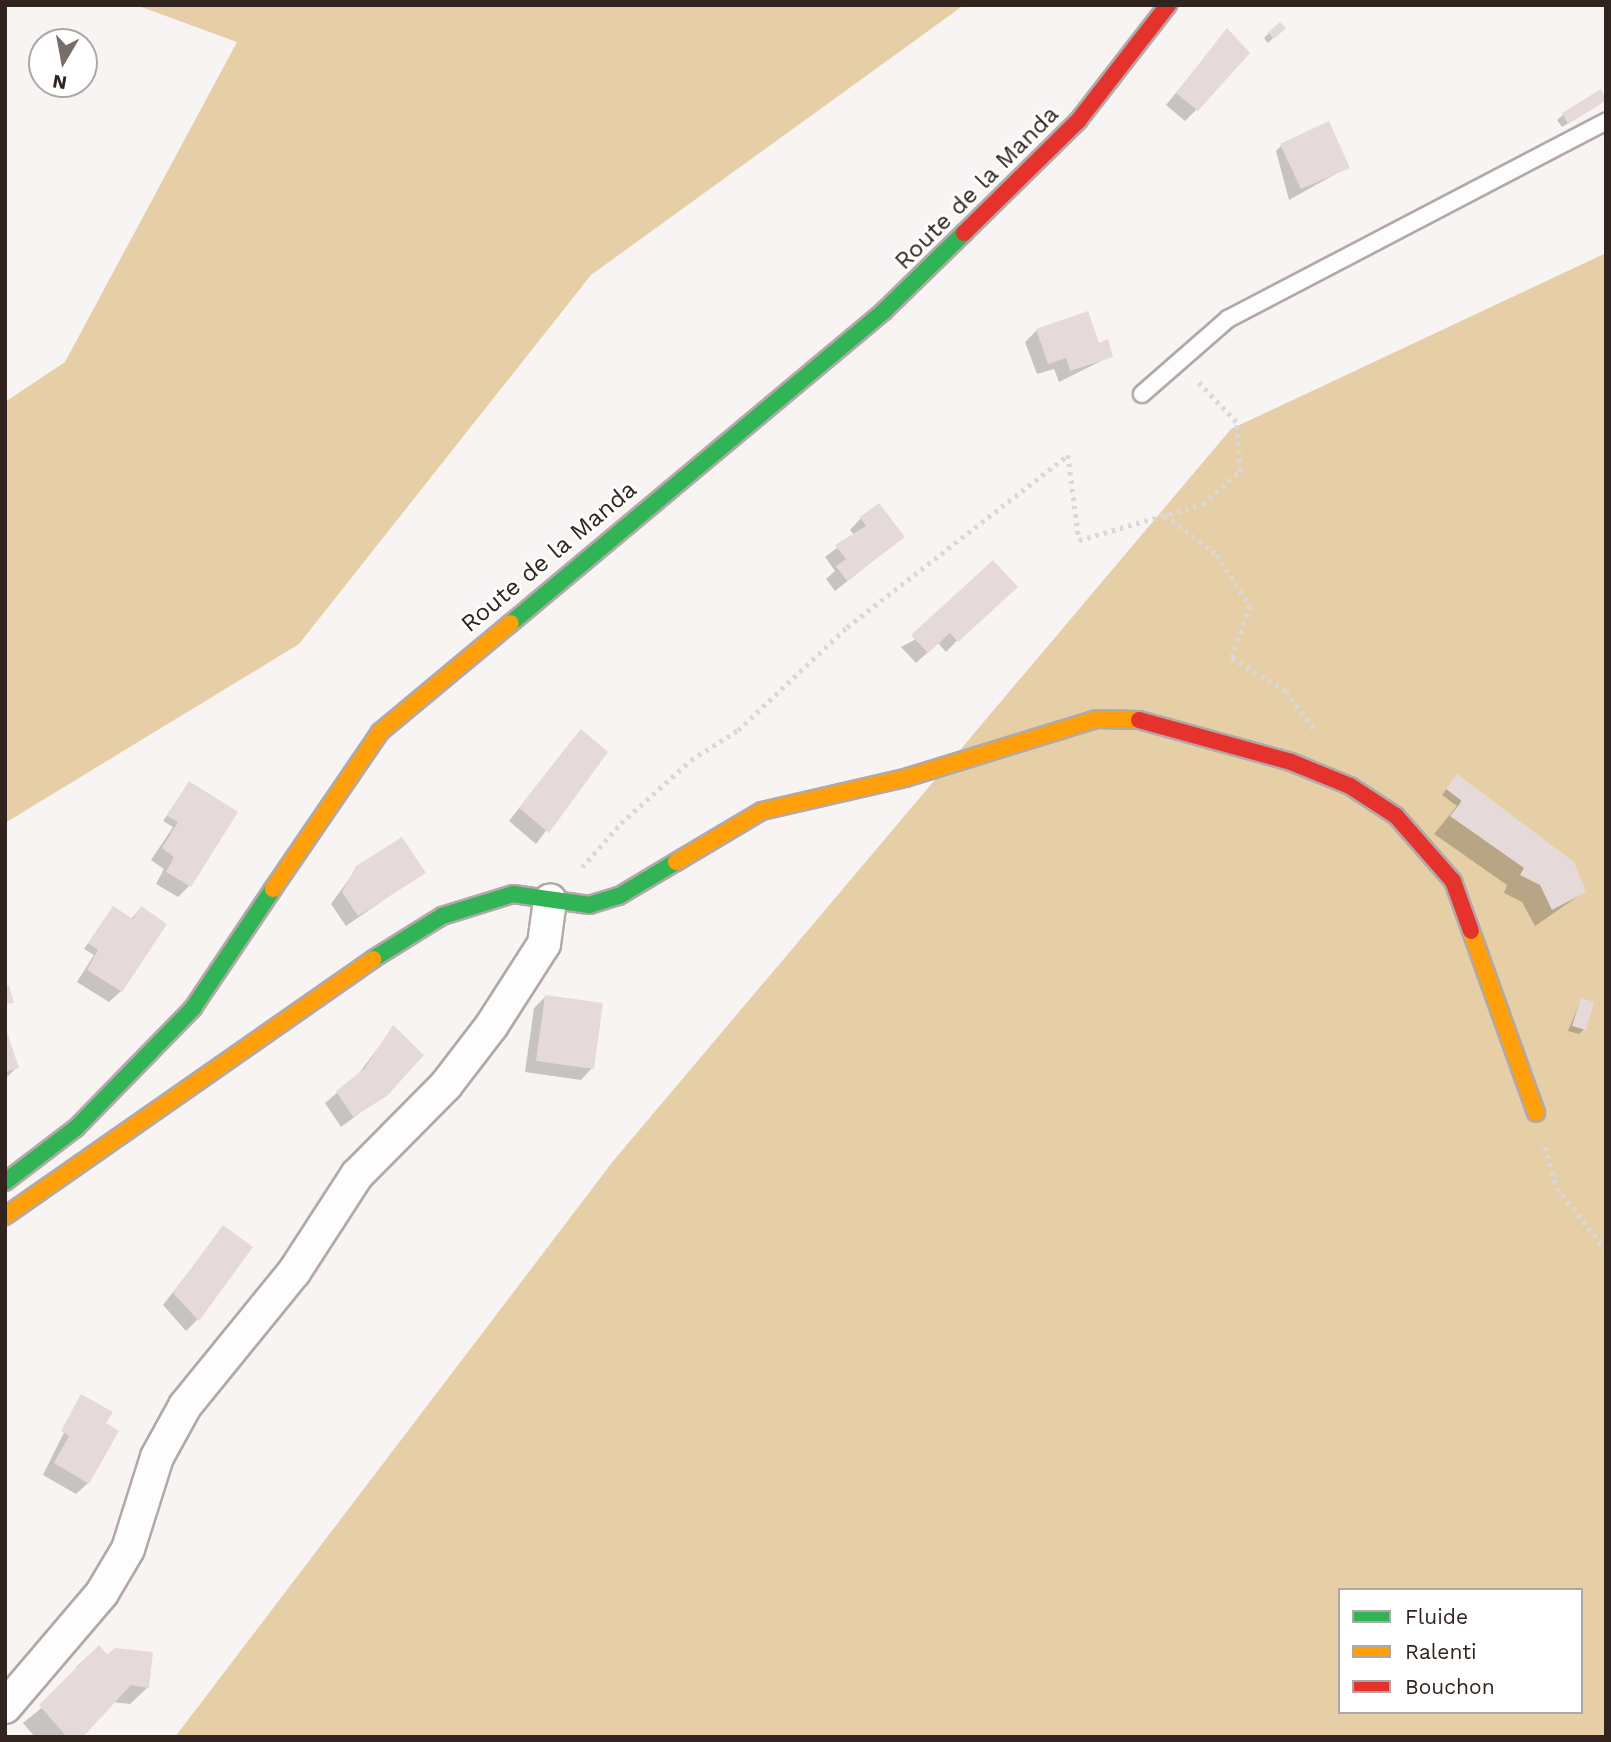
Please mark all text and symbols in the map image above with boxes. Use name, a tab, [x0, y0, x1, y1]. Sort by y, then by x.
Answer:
north arrow	[28, 28, 98, 98]
text: N	[51, 70, 69, 95]
street label: Route de la Manda	[889, 100, 1065, 276]
street label: Route de la Manda	[455, 475, 643, 639]
legend	[1338, 1588, 1583, 1714]
text: Fluide	[1405, 1604, 1468, 1629]
text: Ralenti	[1405, 1639, 1477, 1664]
text: Bouchon	[1405, 1674, 1495, 1699]

